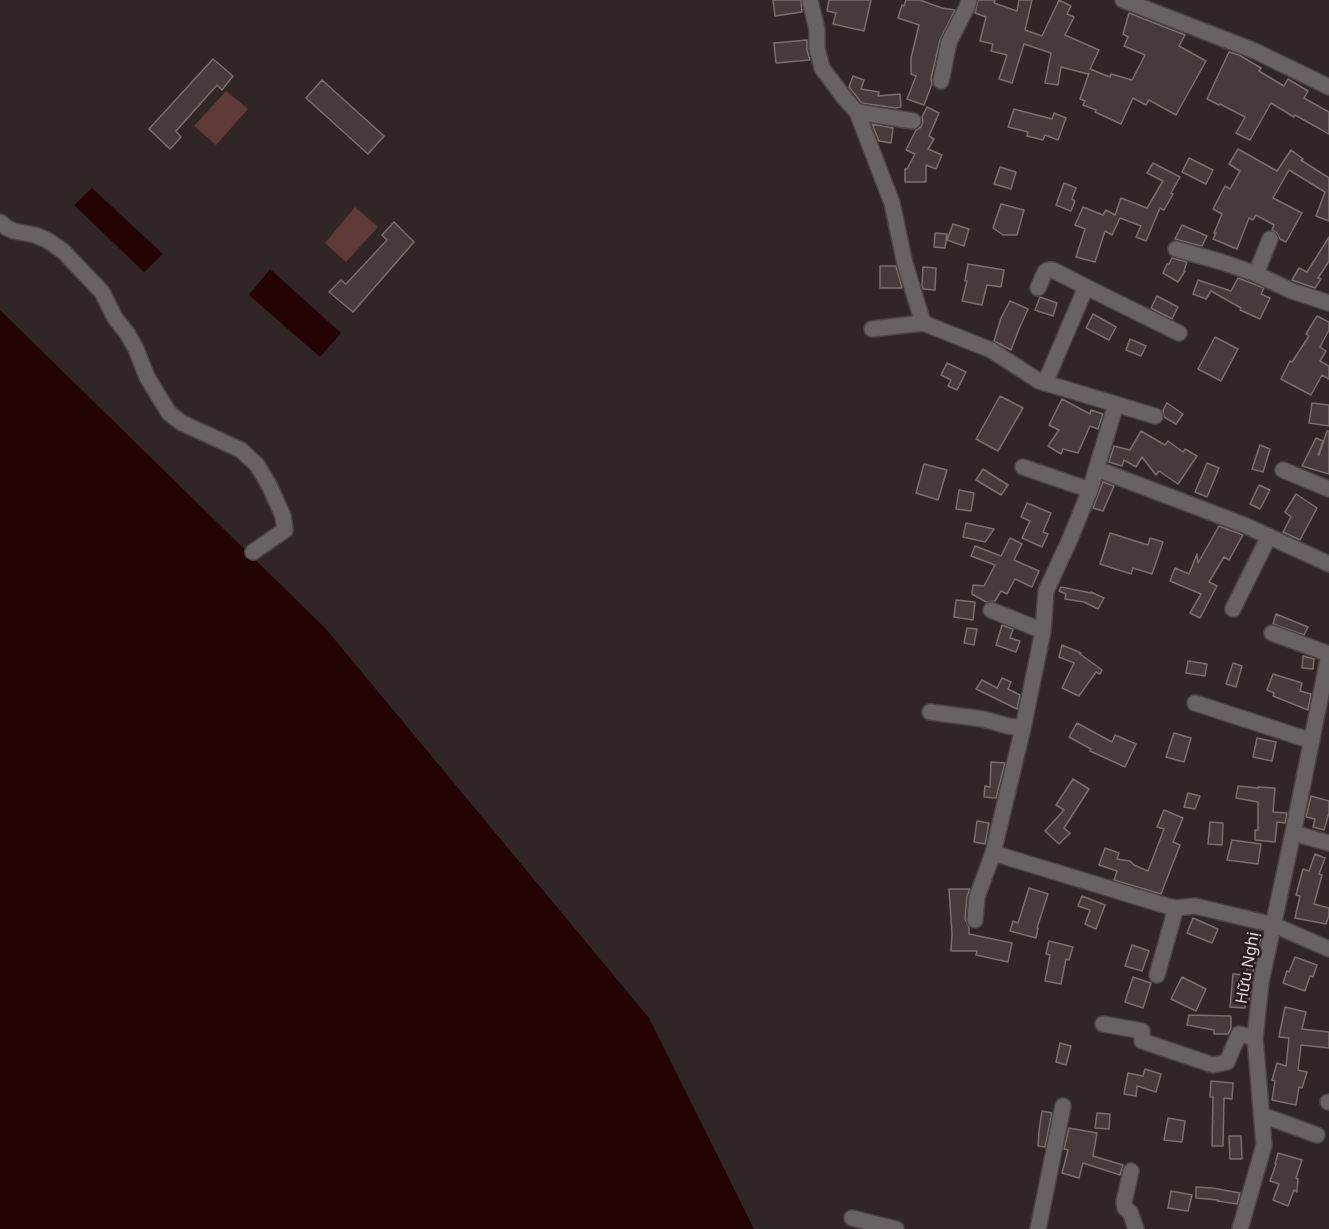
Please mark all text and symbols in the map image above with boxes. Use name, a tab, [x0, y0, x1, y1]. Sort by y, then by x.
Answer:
street label: Hữu Nghị	[1232, 931, 1264, 1005]

